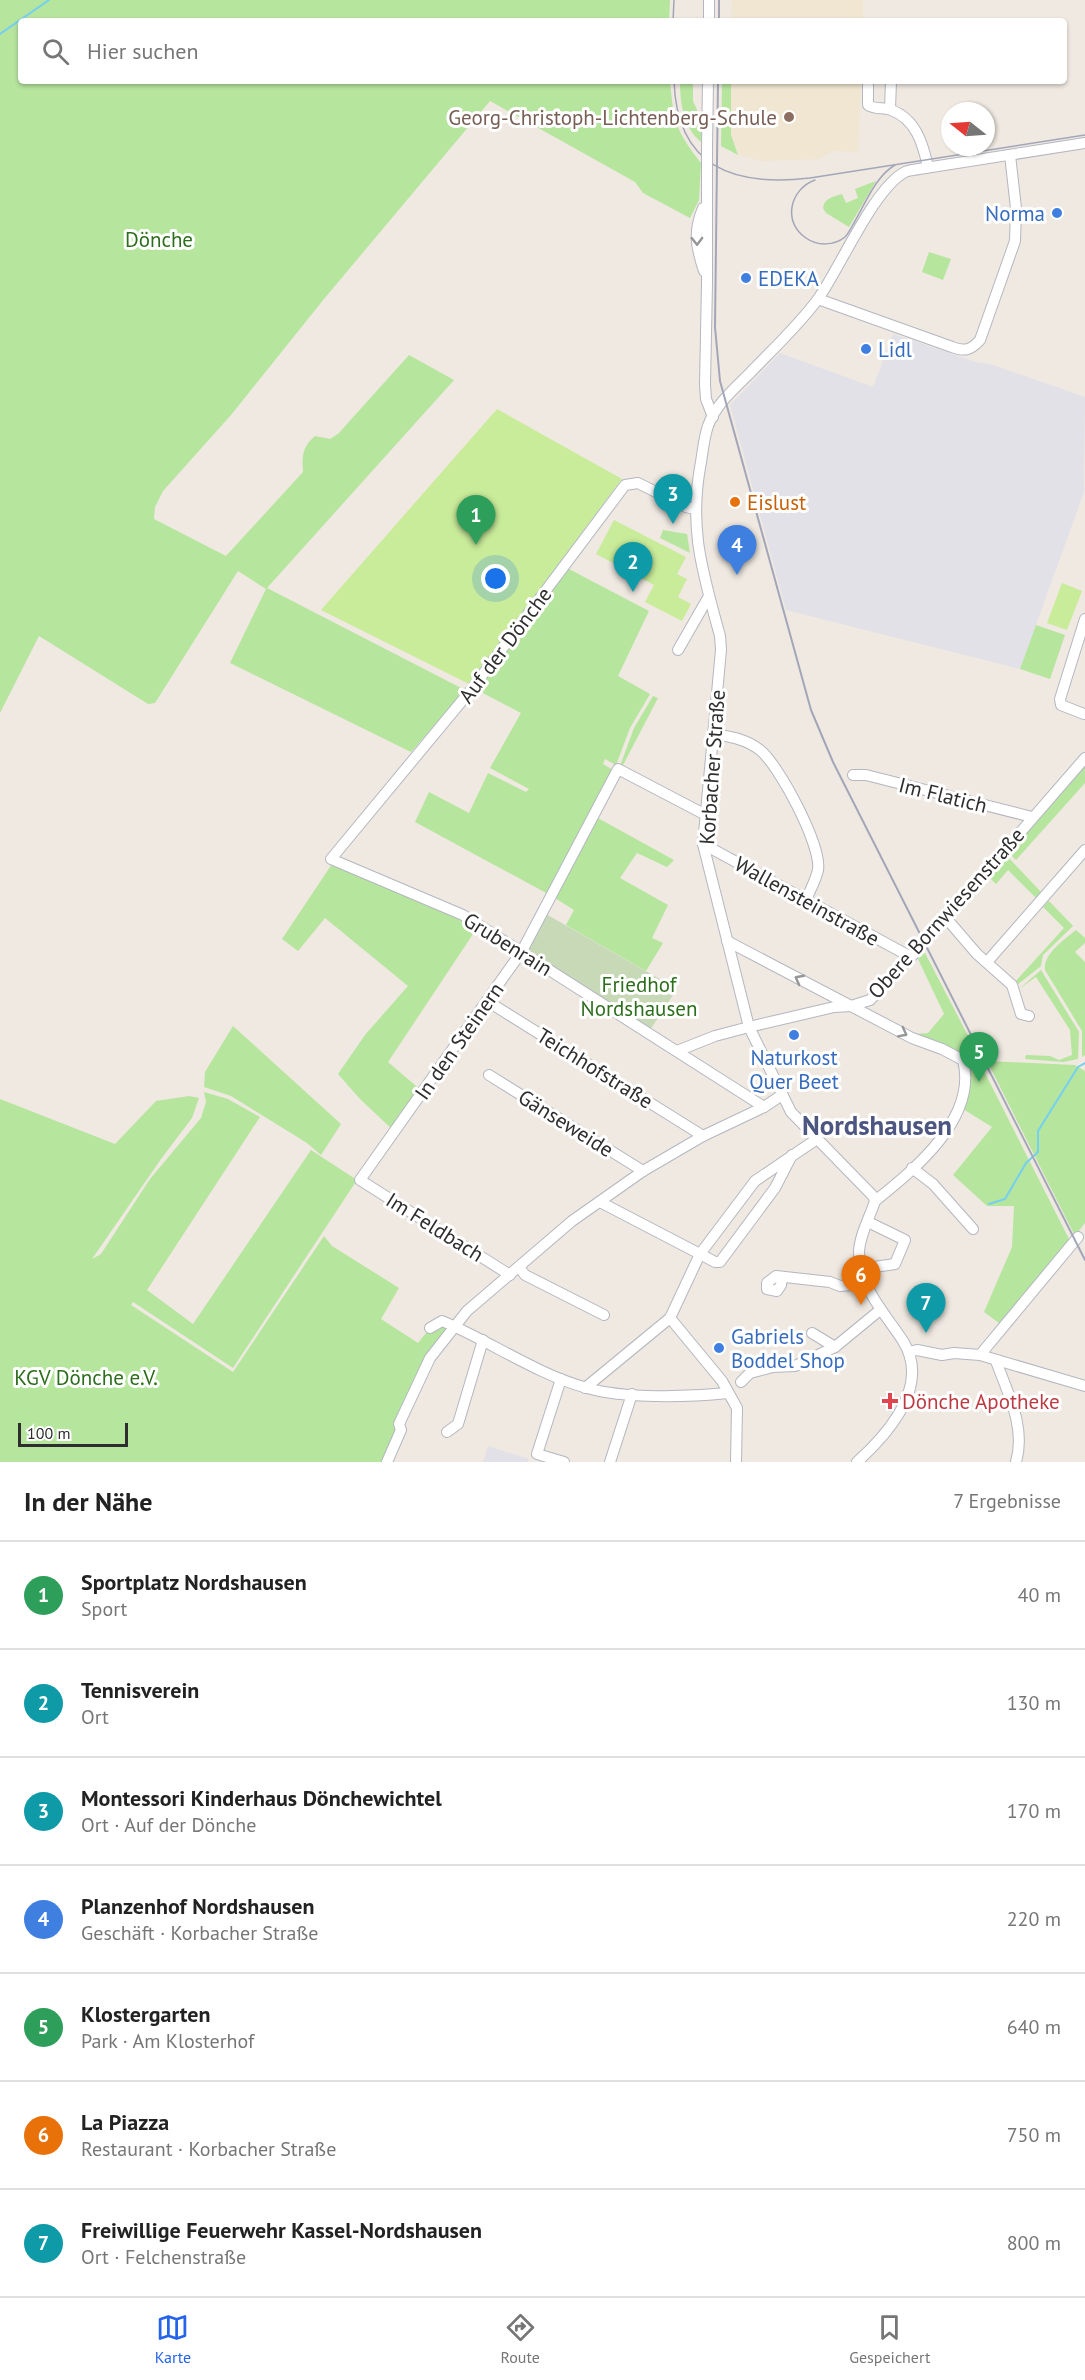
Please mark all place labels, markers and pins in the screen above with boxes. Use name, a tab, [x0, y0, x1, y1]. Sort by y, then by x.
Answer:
place label: Georg-Christoph-Lichtenberg-Schule	[448, 104, 777, 131]
marker: Georg-Christoph-Lichtenberg-Schule	[782, 110, 796, 124]
place label: Norma	[985, 200, 1045, 227]
marker: Norma	[1050, 206, 1064, 220]
place label: EDEKA	[758, 265, 819, 292]
marker: EDEKA	[739, 271, 753, 285]
place label: Lidl	[878, 336, 912, 363]
marker: Lidl	[859, 342, 873, 356]
pin: 3	[654, 474, 692, 524]
place label: Eislust	[747, 489, 806, 516]
marker: Eislust	[728, 495, 742, 509]
pin: 1	[456, 496, 496, 545]
pin: 4	[718, 526, 756, 575]
pin: 2	[614, 542, 652, 592]
marker: Naturkost Quer Beet	[787, 1028, 801, 1042]
pin: 5	[960, 1032, 998, 1082]
place label: Naturkost Quer Beet	[749, 1044, 839, 1095]
pin: 6	[842, 1256, 880, 1305]
pin: 7	[906, 1284, 946, 1333]
place label: Gabriels Boddel Shop	[731, 1323, 845, 1374]
marker: Gabriels Boddel Shop	[712, 1341, 726, 1355]
place label: Dönche Apotheke	[902, 1388, 1060, 1415]
marker: Dönche Apotheke	[883, 1394, 897, 1408]

